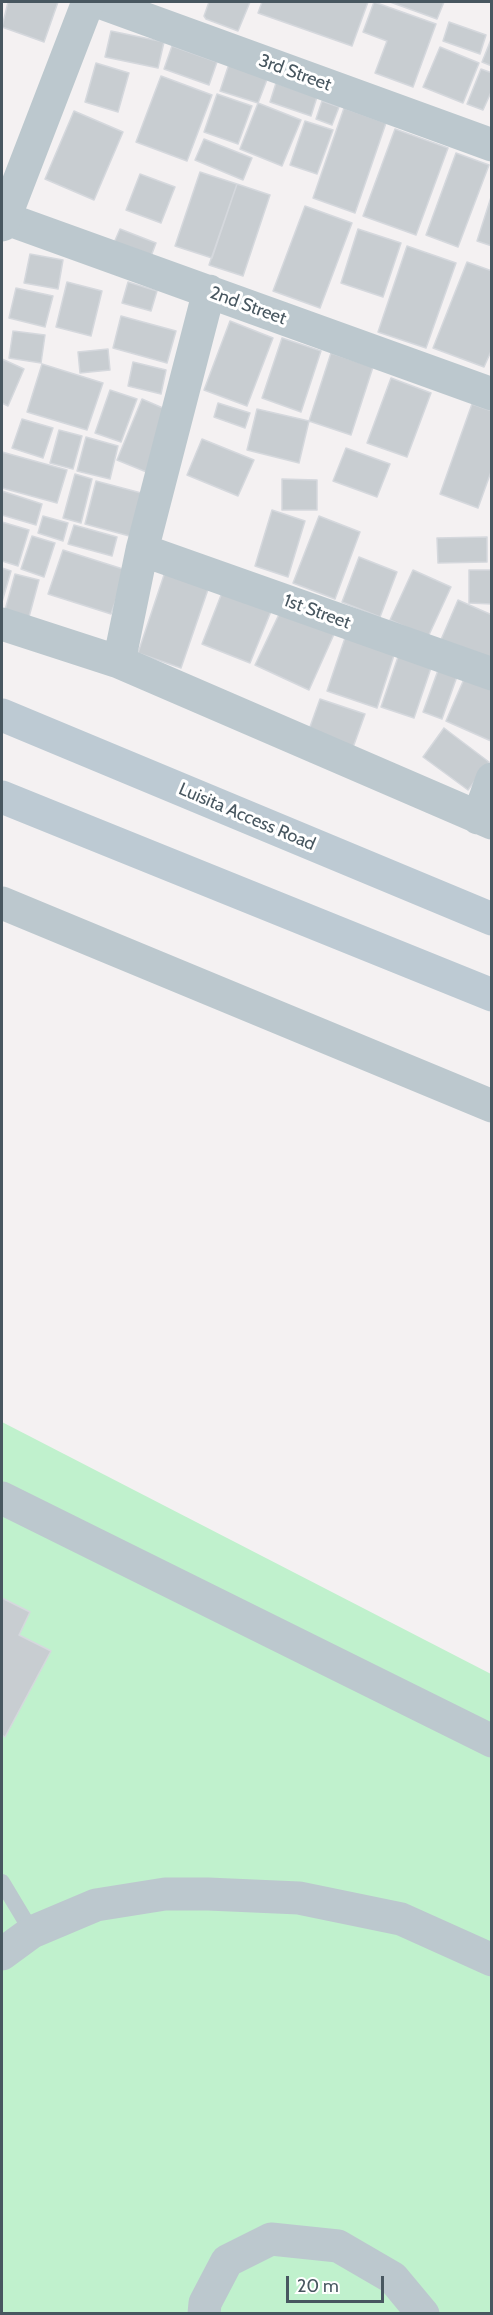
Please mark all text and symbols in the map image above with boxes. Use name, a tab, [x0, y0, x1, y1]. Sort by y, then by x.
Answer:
street label: 3rd Street	[256, 50, 334, 96]
street label: 2nd Street	[207, 282, 289, 330]
street label: 1st Street	[281, 590, 353, 634]
street label: Luisita Access Road	[175, 778, 319, 856]
scale bar	[289, 2264, 386, 2302]
text: 20 m	[297, 2275, 339, 2297]

